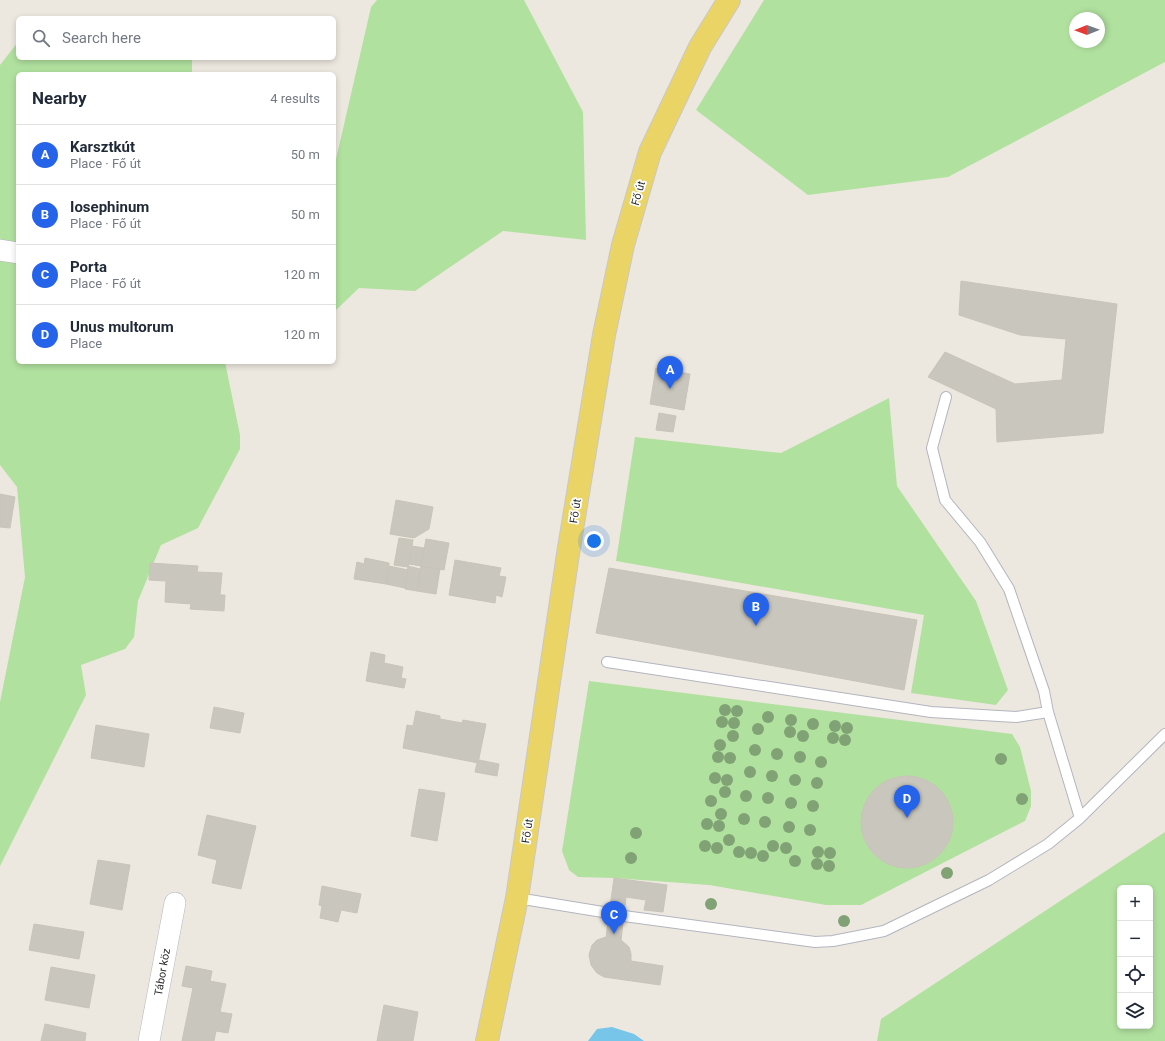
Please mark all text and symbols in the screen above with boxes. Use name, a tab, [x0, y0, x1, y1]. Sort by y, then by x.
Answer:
north arrow	[1069, 12, 1105, 48]
search box	[16, 16, 336, 60]
icon: search	[30, 27, 52, 49]
text: Search here	[62, 29, 141, 47]
text: Nearby	[32, 88, 87, 108]
text: 4 results	[270, 91, 320, 106]
text: Karsztkút	[70, 138, 135, 156]
text: A	[41, 147, 49, 162]
text: 50 m	[291, 147, 320, 162]
text: Place · Fő út	[70, 156, 141, 171]
street label: Fő út	[629, 179, 648, 207]
text: Iosephinum	[70, 198, 149, 216]
text: B	[41, 207, 49, 222]
text: 50 m	[291, 207, 320, 222]
text: Place · Fő út	[70, 216, 141, 231]
text: Porta	[70, 258, 107, 276]
text: C	[41, 267, 49, 282]
text: 120 m	[283, 267, 320, 282]
text: Place · Fő út	[70, 276, 141, 291]
text: Unus multorum	[70, 318, 174, 336]
text: D	[41, 327, 49, 342]
text: 120 m	[283, 327, 320, 342]
text: Place	[70, 336, 102, 351]
pin: A	[657, 356, 683, 389]
street label: Fő út	[567, 498, 584, 524]
your location	[584, 531, 604, 551]
pin: B	[743, 593, 769, 626]
pin: D	[894, 785, 920, 818]
street label: Fő út	[519, 818, 536, 844]
map controls	[1117, 885, 1153, 1029]
button: +	[1117, 885, 1153, 921]
pin: C	[601, 901, 627, 934]
button: −	[1117, 921, 1153, 957]
street label: Tábor köz	[152, 947, 173, 997]
button: locate	[1117, 957, 1153, 993]
button: layers	[1117, 993, 1153, 1029]

